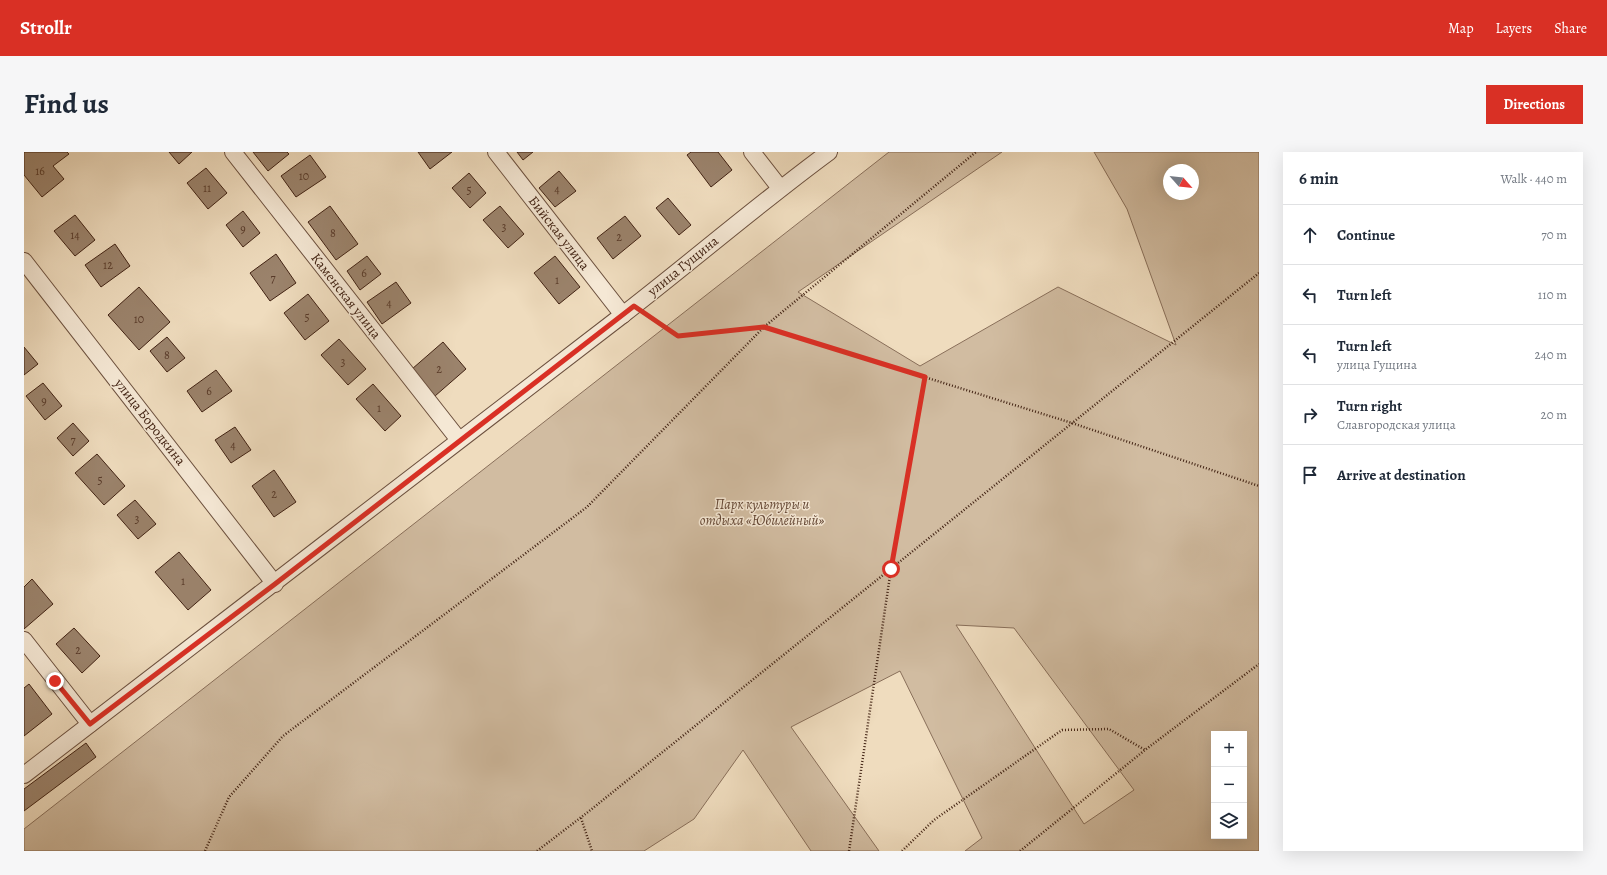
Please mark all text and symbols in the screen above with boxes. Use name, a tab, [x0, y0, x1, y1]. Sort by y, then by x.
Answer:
text: Strollr	[20, 15, 72, 41]
text: Map	[1448, 19, 1474, 38]
text: Layers	[1496, 19, 1532, 38]
text: Share	[1554, 19, 1587, 38]
text: Find us	[24, 85, 109, 123]
button: Directions	[1486, 85, 1583, 124]
house number: 16	[35, 163, 45, 179]
north arrow	[1163, 164, 1199, 200]
text: 6 min	[1299, 167, 1339, 190]
house number: 10	[299, 168, 309, 184]
text: Walk · 440 m	[1500, 170, 1567, 187]
house number: 11	[203, 180, 211, 196]
house number: 4	[554, 181, 560, 197]
house number: 5	[466, 182, 472, 198]
street label: Бийская улица	[524, 192, 594, 275]
house number: 3	[502, 219, 507, 235]
house number: 9	[240, 221, 246, 237]
icon: ahead	[1299, 224, 1321, 246]
house number: 8	[330, 225, 336, 241]
text: Continue	[1337, 225, 1395, 245]
text: 70 m	[1541, 226, 1567, 243]
house number: 14	[70, 227, 80, 243]
house number: 2	[616, 229, 622, 245]
street label: улица Гущина	[643, 231, 723, 301]
street label: Каменская улица	[307, 249, 386, 343]
house number: 12	[103, 257, 113, 273]
house number: 6	[361, 265, 367, 281]
house number: 7	[270, 270, 276, 286]
house number: 1	[555, 272, 559, 288]
icon: left	[1299, 284, 1321, 306]
text: Turn left	[1337, 285, 1392, 305]
text: 110 m	[1538, 286, 1567, 303]
house number: 4	[386, 295, 392, 311]
house number: 5	[304, 309, 310, 325]
house number: 10	[134, 311, 144, 327]
text: Turn left	[1337, 336, 1392, 356]
icon: left	[1299, 344, 1321, 366]
text: 240 m	[1535, 346, 1567, 363]
house number: 8	[164, 347, 170, 363]
house number: 3	[341, 354, 346, 370]
text: улица Гущина	[1337, 356, 1417, 373]
house number: 2	[436, 361, 442, 377]
street label: улица Бородкина	[109, 374, 190, 470]
house number: 6	[206, 383, 212, 399]
house number: 9	[41, 393, 47, 409]
text: Turn right	[1337, 396, 1402, 416]
house number: 1	[377, 400, 381, 416]
icon: right	[1299, 404, 1321, 426]
text: 20 m	[1541, 406, 1567, 423]
text: Славгородская улица	[1337, 416, 1456, 433]
house number: 7	[70, 432, 76, 448]
house number: 4	[230, 437, 236, 453]
icon: arrive	[1299, 464, 1321, 486]
text: Arrive at destination	[1337, 465, 1466, 485]
house number: 5	[97, 472, 103, 488]
house number: 2	[271, 486, 277, 502]
park label: Парк культуры и отдыха «Юбилейный»	[700, 495, 824, 530]
house number: 3	[135, 511, 140, 527]
route start	[882, 560, 900, 578]
house number: 1	[181, 573, 185, 589]
house number: 2	[75, 642, 81, 658]
route end	[46, 672, 64, 690]
map controls	[1211, 731, 1247, 839]
button: +	[1211, 731, 1247, 767]
button: −	[1211, 767, 1247, 803]
button: layers	[1211, 803, 1247, 839]

